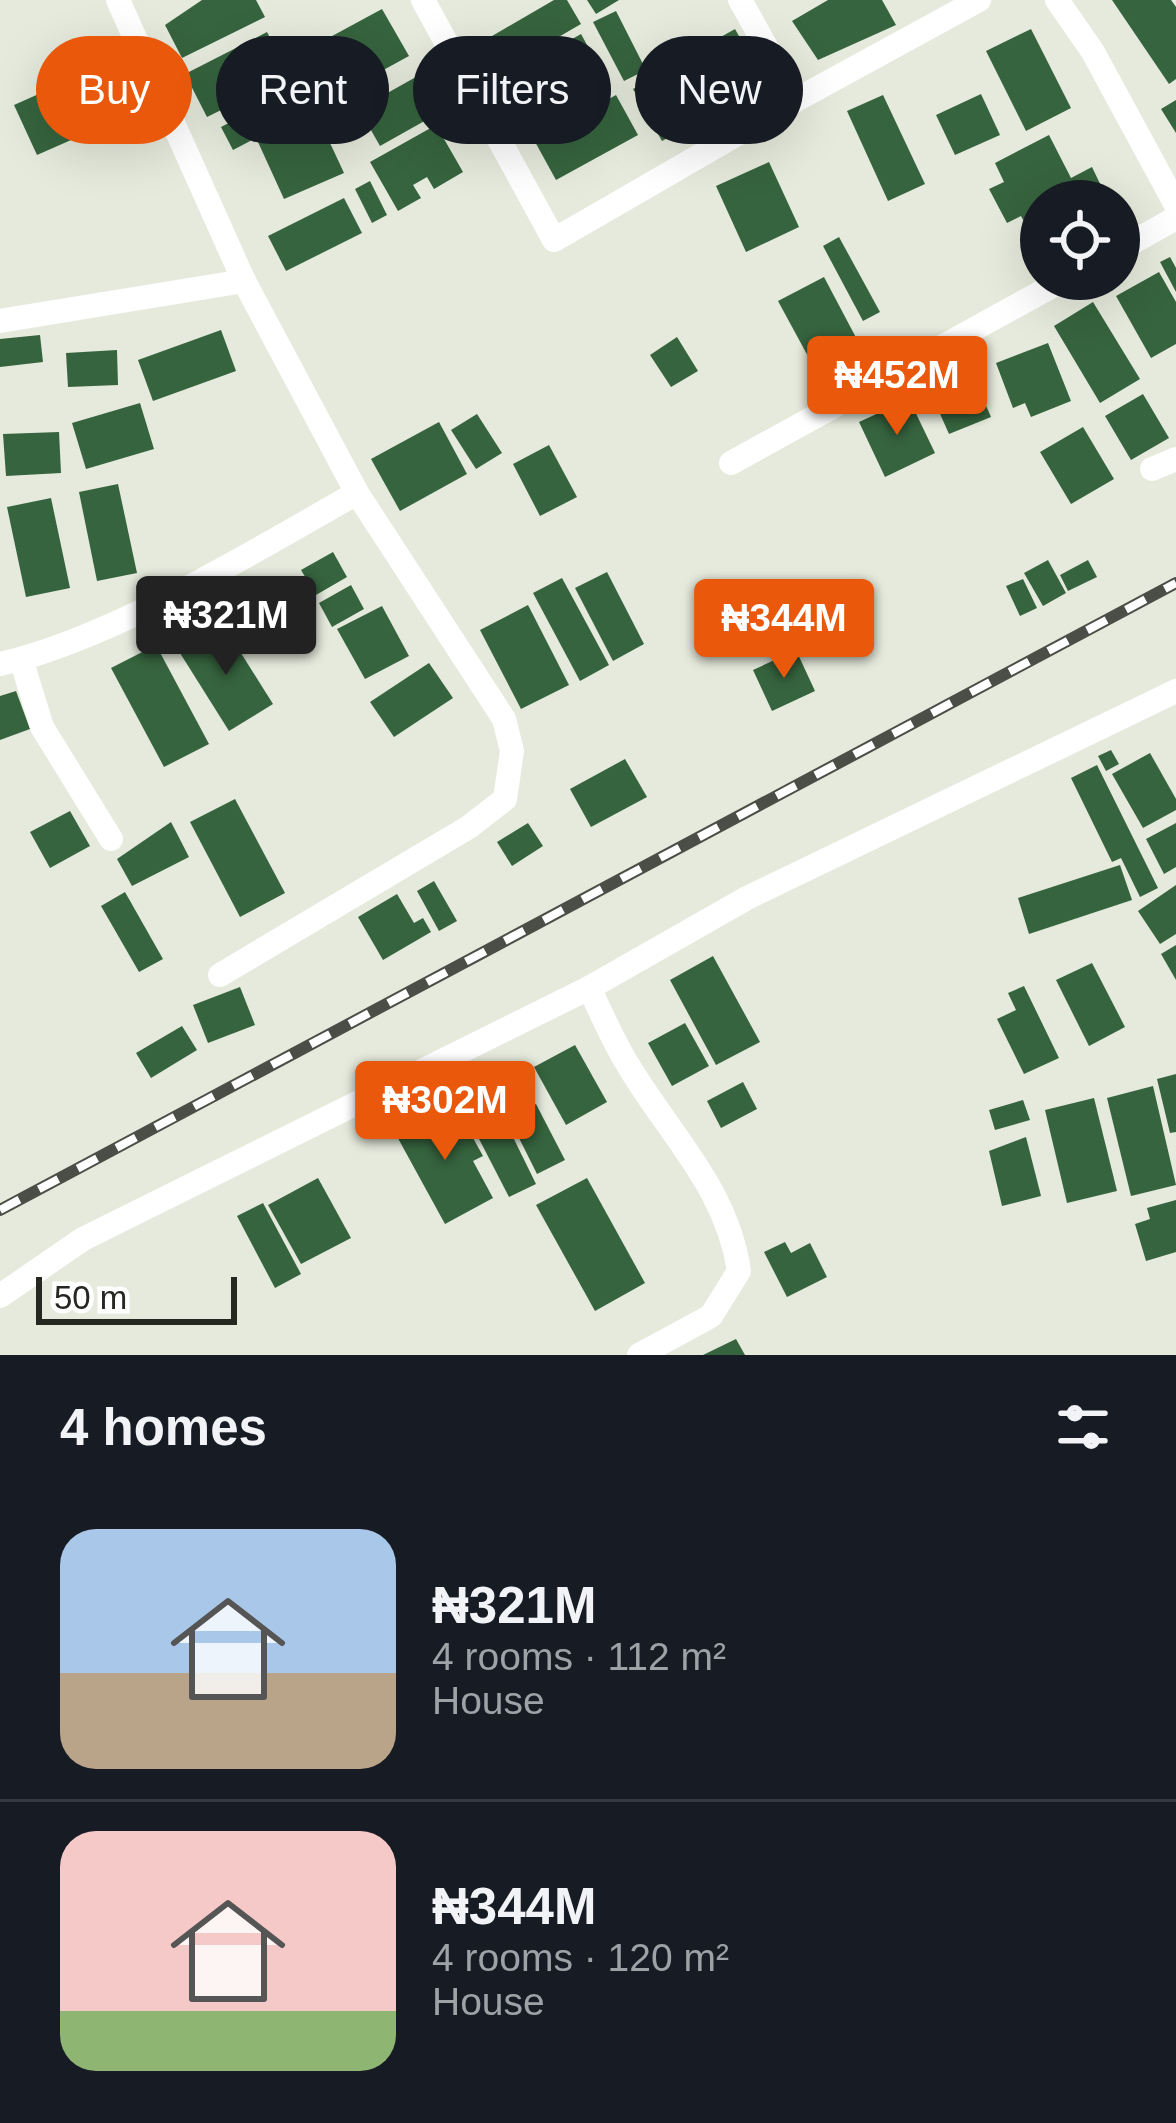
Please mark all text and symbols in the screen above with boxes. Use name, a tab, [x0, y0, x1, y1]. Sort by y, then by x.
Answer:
chip: Buy	[36, 36, 192, 144]
chip: Rent	[216, 36, 389, 144]
chip: Filters	[413, 36, 611, 144]
chip: New	[635, 36, 803, 144]
map controls	[1020, 180, 1140, 300]
button: locate	[1020, 180, 1140, 300]
pin: ₦452M	[813, 336, 981, 438]
text: ₦452M	[834, 353, 960, 396]
pin: ₦321M	[142, 576, 310, 678]
pin: ₦344M	[700, 579, 868, 681]
text: ₦321M	[163, 593, 289, 636]
text: ₦344M	[721, 596, 847, 639]
pin: ₦302M	[361, 1061, 529, 1163]
text: ₦302M	[382, 1078, 508, 1121]
scale bar	[36, 1271, 237, 1324]
text: 50 m	[54, 1279, 127, 1316]
icon: filters	[1050, 1394, 1116, 1460]
text: 4 homes	[60, 1399, 267, 1456]
icon: home	[156, 1577, 300, 1721]
text: ₦321M	[432, 1577, 596, 1634]
text: 4 rooms · 112 m²	[432, 1635, 726, 1678]
text: House	[432, 1679, 545, 1722]
text: ₦344M	[432, 1878, 596, 1935]
icon: home	[156, 1879, 300, 2023]
text: 4 rooms · 120 m²	[432, 1936, 729, 1979]
text: House	[432, 1980, 545, 2023]

